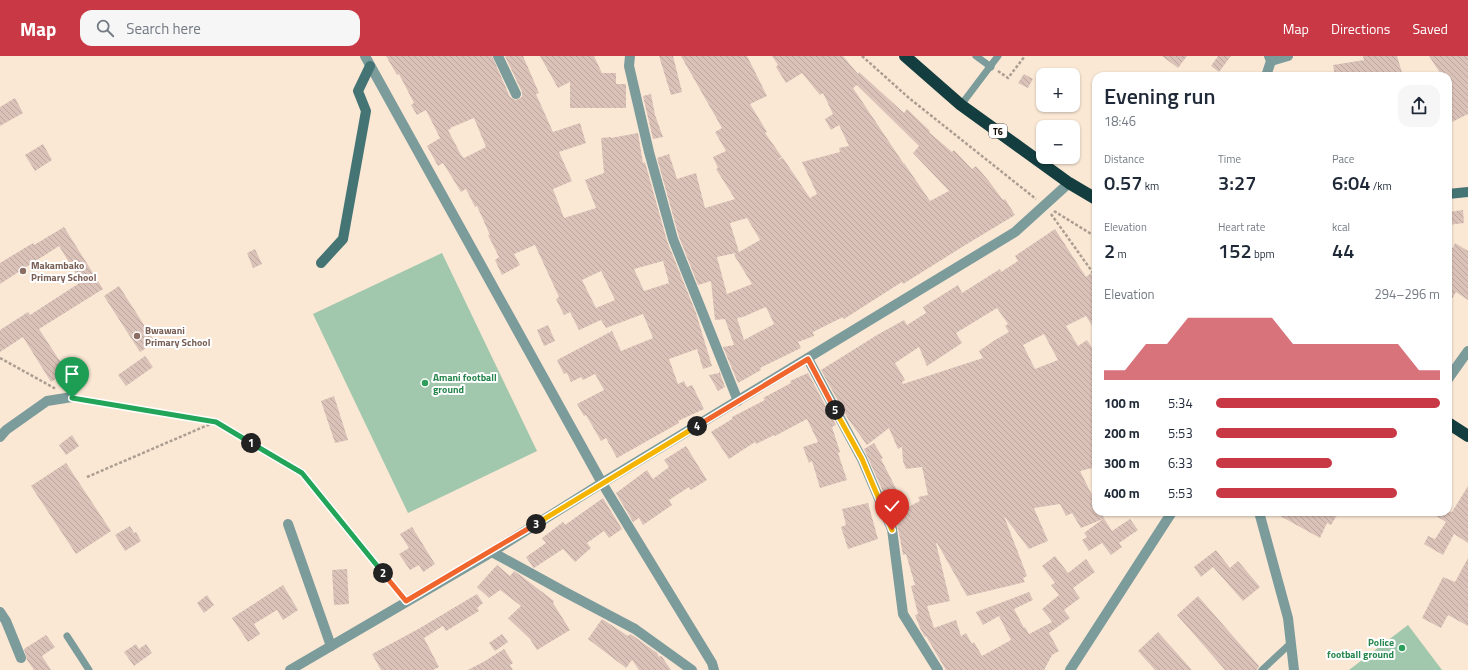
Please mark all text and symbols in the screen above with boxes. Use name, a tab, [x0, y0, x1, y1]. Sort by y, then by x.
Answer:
search box	[80, 10, 360, 46]
text: Map	[20, 14, 56, 43]
icon: search	[94, 17, 116, 39]
text: Search here	[126, 17, 201, 40]
text: Map	[1283, 18, 1309, 39]
text: Directions	[1331, 18, 1390, 39]
text: Saved	[1412, 18, 1448, 39]
map controls	[1036, 68, 1080, 164]
button: +	[1036, 68, 1080, 112]
text: Evening run	[1104, 79, 1215, 113]
button: share	[1398, 85, 1440, 127]
text: 18:46	[1104, 111, 1136, 131]
button: −	[1036, 120, 1080, 164]
road number: T6	[989, 124, 1007, 138]
text: Distance	[1104, 151, 1144, 167]
text: Time	[1218, 151, 1241, 167]
text: Pace	[1332, 151, 1354, 167]
text: 0.57	[1104, 167, 1142, 198]
text: 3:27	[1218, 167, 1256, 198]
text: 6:04	[1332, 167, 1370, 198]
text: km	[1142, 178, 1159, 194]
text: /km	[1370, 178, 1392, 194]
text: Elevation	[1104, 219, 1147, 235]
text: Heart rate	[1218, 219, 1265, 235]
text: kcal	[1332, 219, 1350, 235]
text: 2	[1104, 235, 1115, 266]
text: 152	[1218, 235, 1252, 266]
text: 44	[1332, 235, 1354, 266]
text: m	[1115, 246, 1127, 262]
text: bpm	[1252, 246, 1275, 262]
place label: Makambako Primary School	[31, 258, 97, 285]
marker: Makambako Primary School	[18, 266, 28, 276]
text: Elevation	[1104, 284, 1155, 304]
text: 294–296 m	[1374, 284, 1440, 304]
place label: Bwawani Primary School	[145, 323, 211, 350]
marker: Bwawani Primary School	[132, 331, 142, 341]
pin	[55, 357, 89, 398]
icon: arrive	[61, 363, 83, 385]
place label: Amani football ground	[433, 370, 497, 397]
marker: Amani football ground	[420, 378, 430, 388]
text: 100 m	[1104, 393, 1140, 413]
text: 5:34	[1168, 393, 1193, 413]
pin: 5	[825, 400, 845, 420]
text: 5	[832, 402, 838, 418]
pin: 4	[687, 416, 707, 436]
text: 4	[694, 418, 700, 434]
text: 200 m	[1104, 423, 1140, 443]
text: 5:53	[1168, 423, 1193, 443]
pin: 1	[241, 433, 261, 453]
text: 1	[248, 435, 254, 451]
text: 300 m	[1104, 453, 1140, 473]
text: 6:33	[1168, 453, 1193, 473]
text: 400 m	[1104, 483, 1140, 503]
text: 5:53	[1168, 483, 1193, 503]
pin	[875, 489, 909, 530]
icon: check	[881, 495, 903, 517]
pin: 3	[526, 514, 546, 534]
text: 3	[533, 516, 539, 532]
pin: 2	[373, 563, 393, 583]
text: 2	[380, 565, 386, 581]
place label: Police football ground	[1327, 635, 1394, 662]
marker: Police football ground	[1397, 643, 1407, 653]

